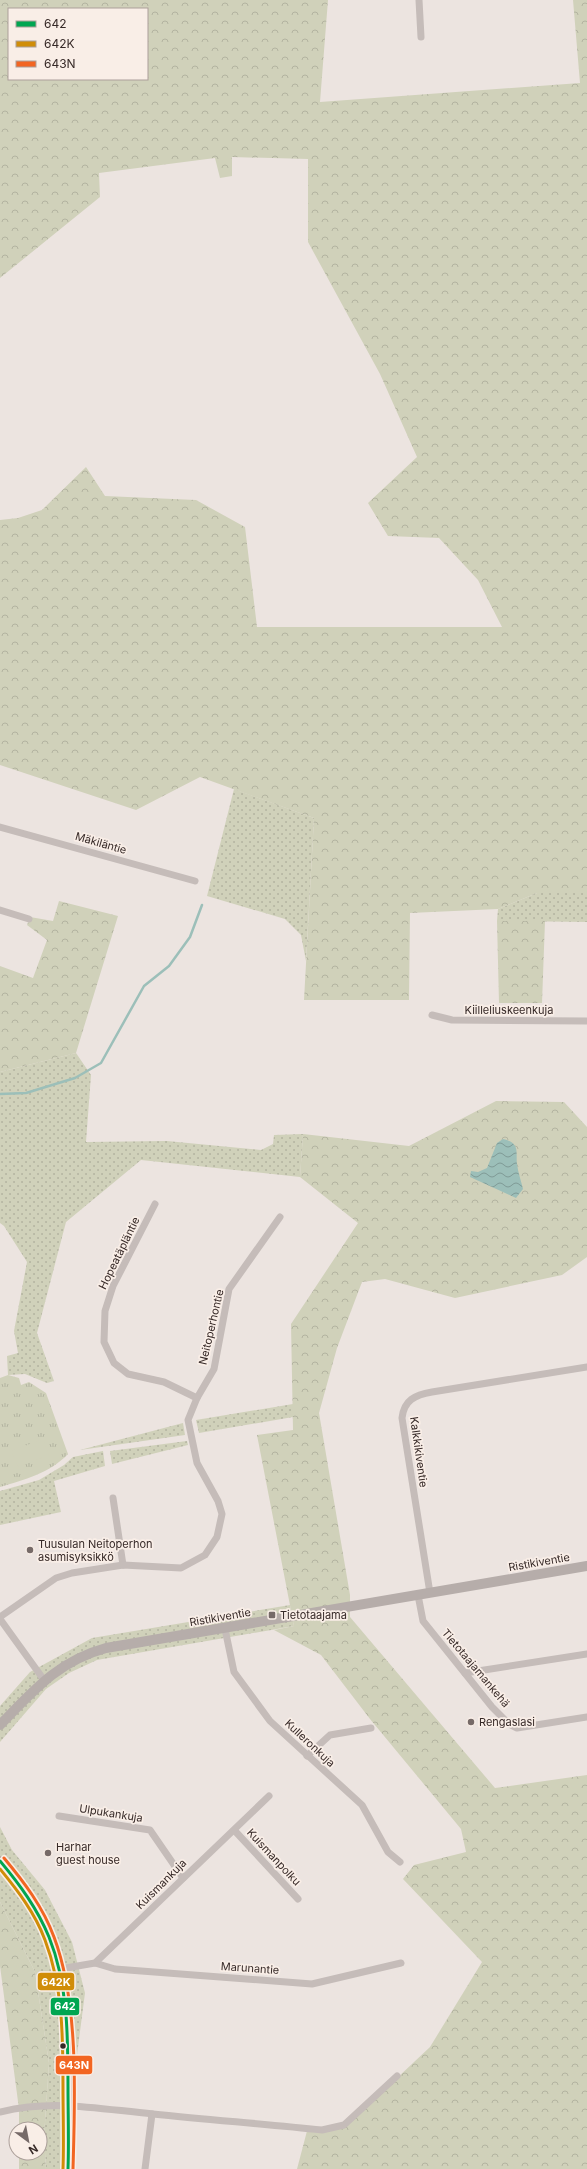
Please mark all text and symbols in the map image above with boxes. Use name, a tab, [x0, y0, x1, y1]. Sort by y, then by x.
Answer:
legend	[8, 8, 148, 80]
text: 642	[44, 16, 67, 31]
text: 642K	[44, 36, 75, 51]
text: 643N	[44, 56, 76, 71]
street label: Mäkiläntie	[74, 829, 128, 857]
street label: Kiilleliuskeenkuja	[465, 1003, 553, 1017]
street label: Hopeatäpläntie	[95, 1215, 143, 1291]
street label: Neitoperhontie	[195, 1288, 227, 1366]
street label: Kalkkikiventie	[407, 1416, 431, 1488]
place label: Tuusulan Neitoperhon asumisyksikkö	[38, 1537, 153, 1564]
marker: Tuusulan Neitoperhon asumisyksikkö	[25, 1545, 35, 1555]
street label: Ristikiventie	[507, 1550, 571, 1574]
street label: Ristikiventie	[188, 1605, 252, 1629]
place label: Tietotaajama	[280, 1608, 347, 1622]
marker: Tietotaajama	[267, 1610, 277, 1620]
street label: Tietotaajamankehä	[439, 1626, 513, 1710]
place label: Rengaslasi	[479, 1715, 535, 1729]
street label: Kulleronkuja	[282, 1716, 338, 1770]
marker: Rengaslasi	[466, 1717, 476, 1727]
street label: Ulpukankuja	[78, 1801, 144, 1825]
street label: Kuismanpolku	[244, 1826, 304, 1888]
place label: Harhar guest house	[56, 1840, 120, 1867]
marker: Harhar guest house	[43, 1848, 53, 1858]
street label: Kuismankuja	[133, 1856, 189, 1912]
street label: Marunantie	[220, 1959, 280, 1977]
line badge: 642K	[37, 1972, 75, 1991]
text: 642K	[41, 1975, 71, 1989]
line badge: 642	[50, 1997, 80, 2016]
text: 642	[54, 1999, 76, 2013]
unlabelled marker	[58, 2041, 68, 2051]
line badge: 643N	[55, 2055, 93, 2075]
text: 643N	[59, 2058, 89, 2072]
north arrow	[8, 2121, 48, 2161]
text: N	[26, 2141, 41, 2158]

